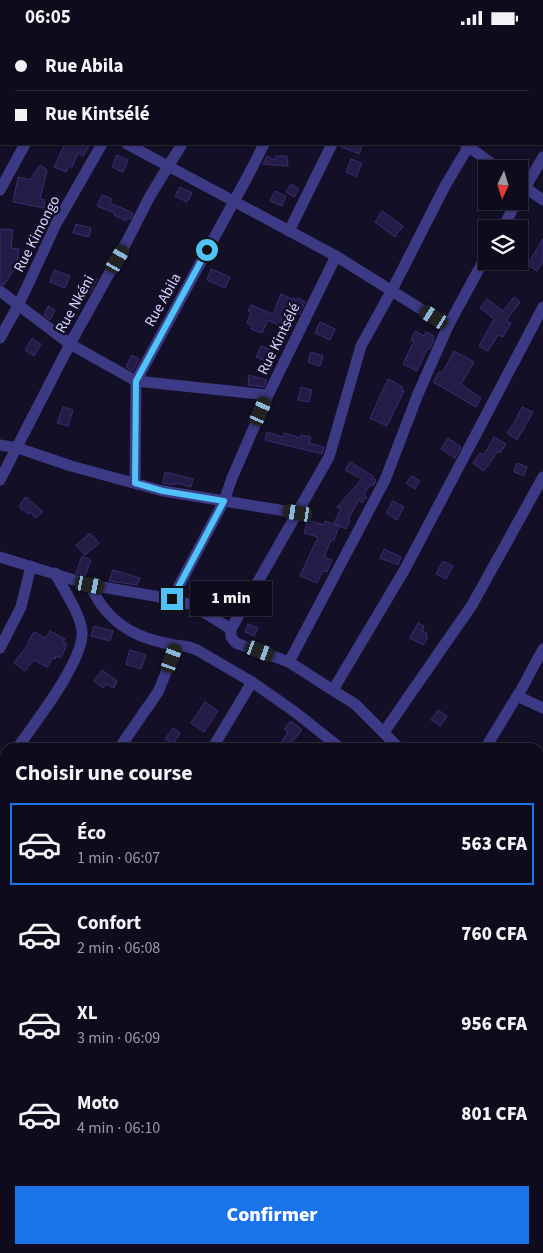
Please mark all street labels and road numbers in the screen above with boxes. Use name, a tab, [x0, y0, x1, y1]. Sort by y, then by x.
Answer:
street label: Rue Kimongo	[9, 192, 65, 276]
street label: Rue Abila	[140, 269, 186, 331]
street label: Rue Nkéni	[50, 271, 100, 337]
street label: Rue Kintsélé	[253, 300, 305, 378]

